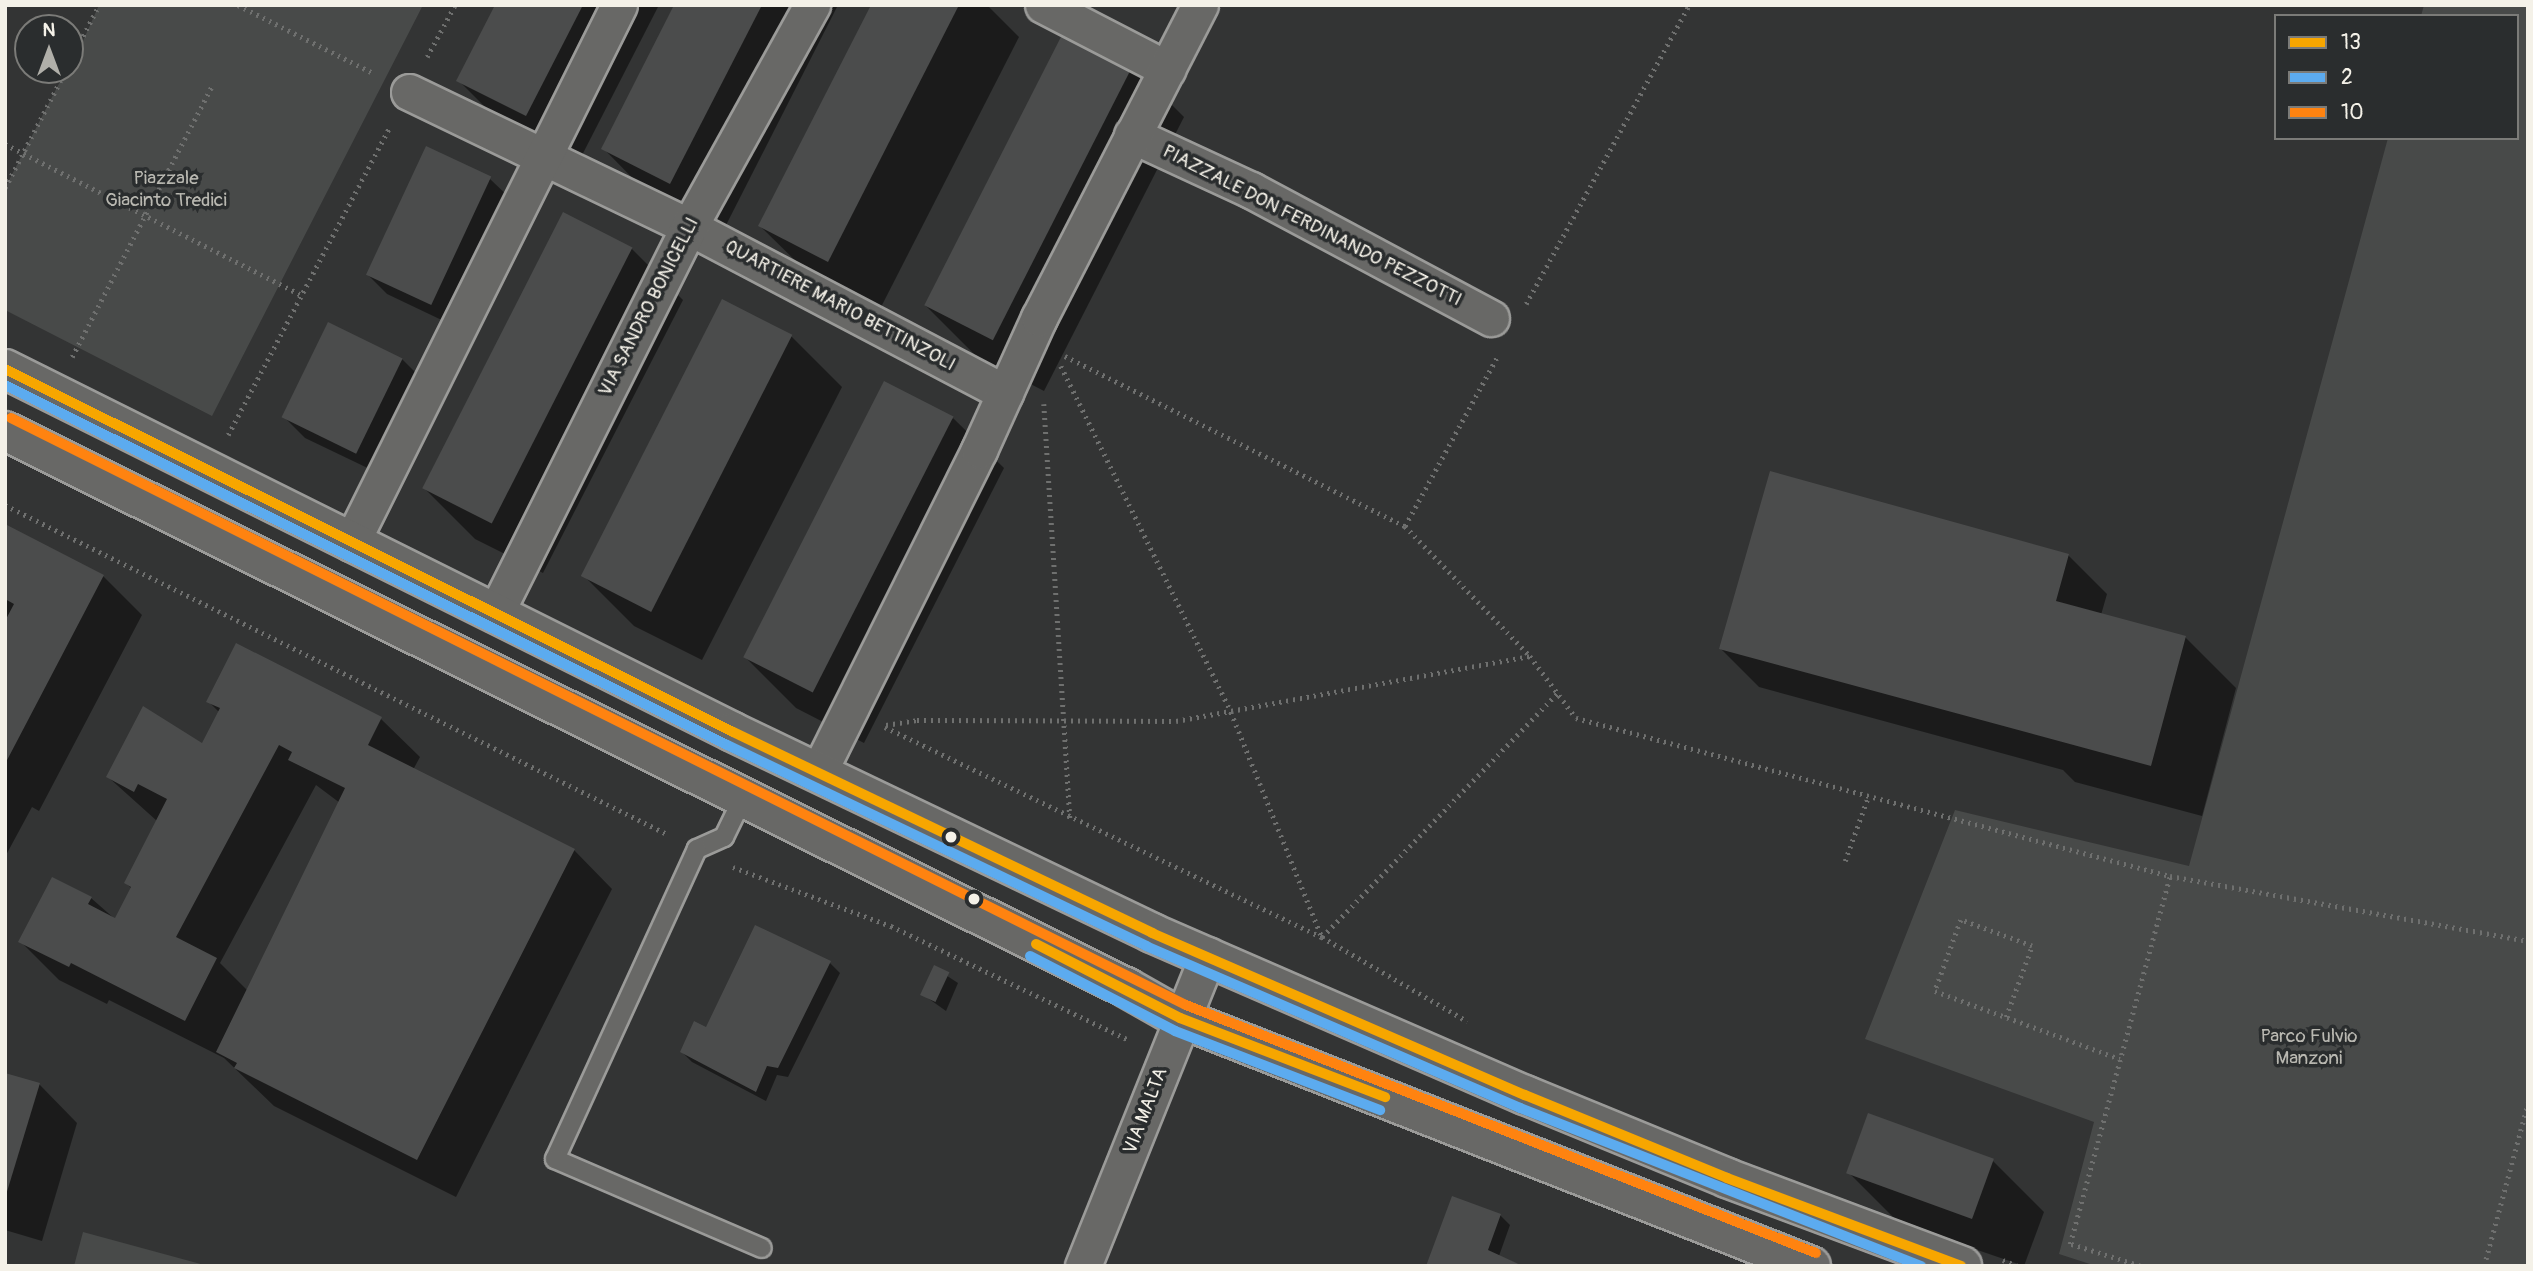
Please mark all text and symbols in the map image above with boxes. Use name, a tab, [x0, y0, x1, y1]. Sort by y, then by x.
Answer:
north arrow	[14, 14, 84, 84]
legend	[2274, 14, 2519, 140]
text: N	[43, 18, 55, 42]
text: 13	[2341, 29, 2361, 56]
text: 2	[2341, 64, 2353, 91]
text: 10	[2341, 99, 2364, 126]
street label: PIAZZALE DON FERDINANDO PEZZOTTI	[1159, 140, 1465, 312]
park label: Piazzale Giacinto Tredici	[105, 168, 227, 212]
street label: VIA SANDRO BONICELLI	[594, 214, 704, 400]
street label: QUARTIERE MARIO BETTINZOLI	[721, 235, 959, 377]
unlabelled marker	[944, 830, 958, 844]
unlabelled marker	[967, 892, 981, 906]
park label: Parco Fulvio Manzoni	[2261, 1026, 2357, 1070]
street label: VIA MALTA	[1119, 1065, 1173, 1157]

